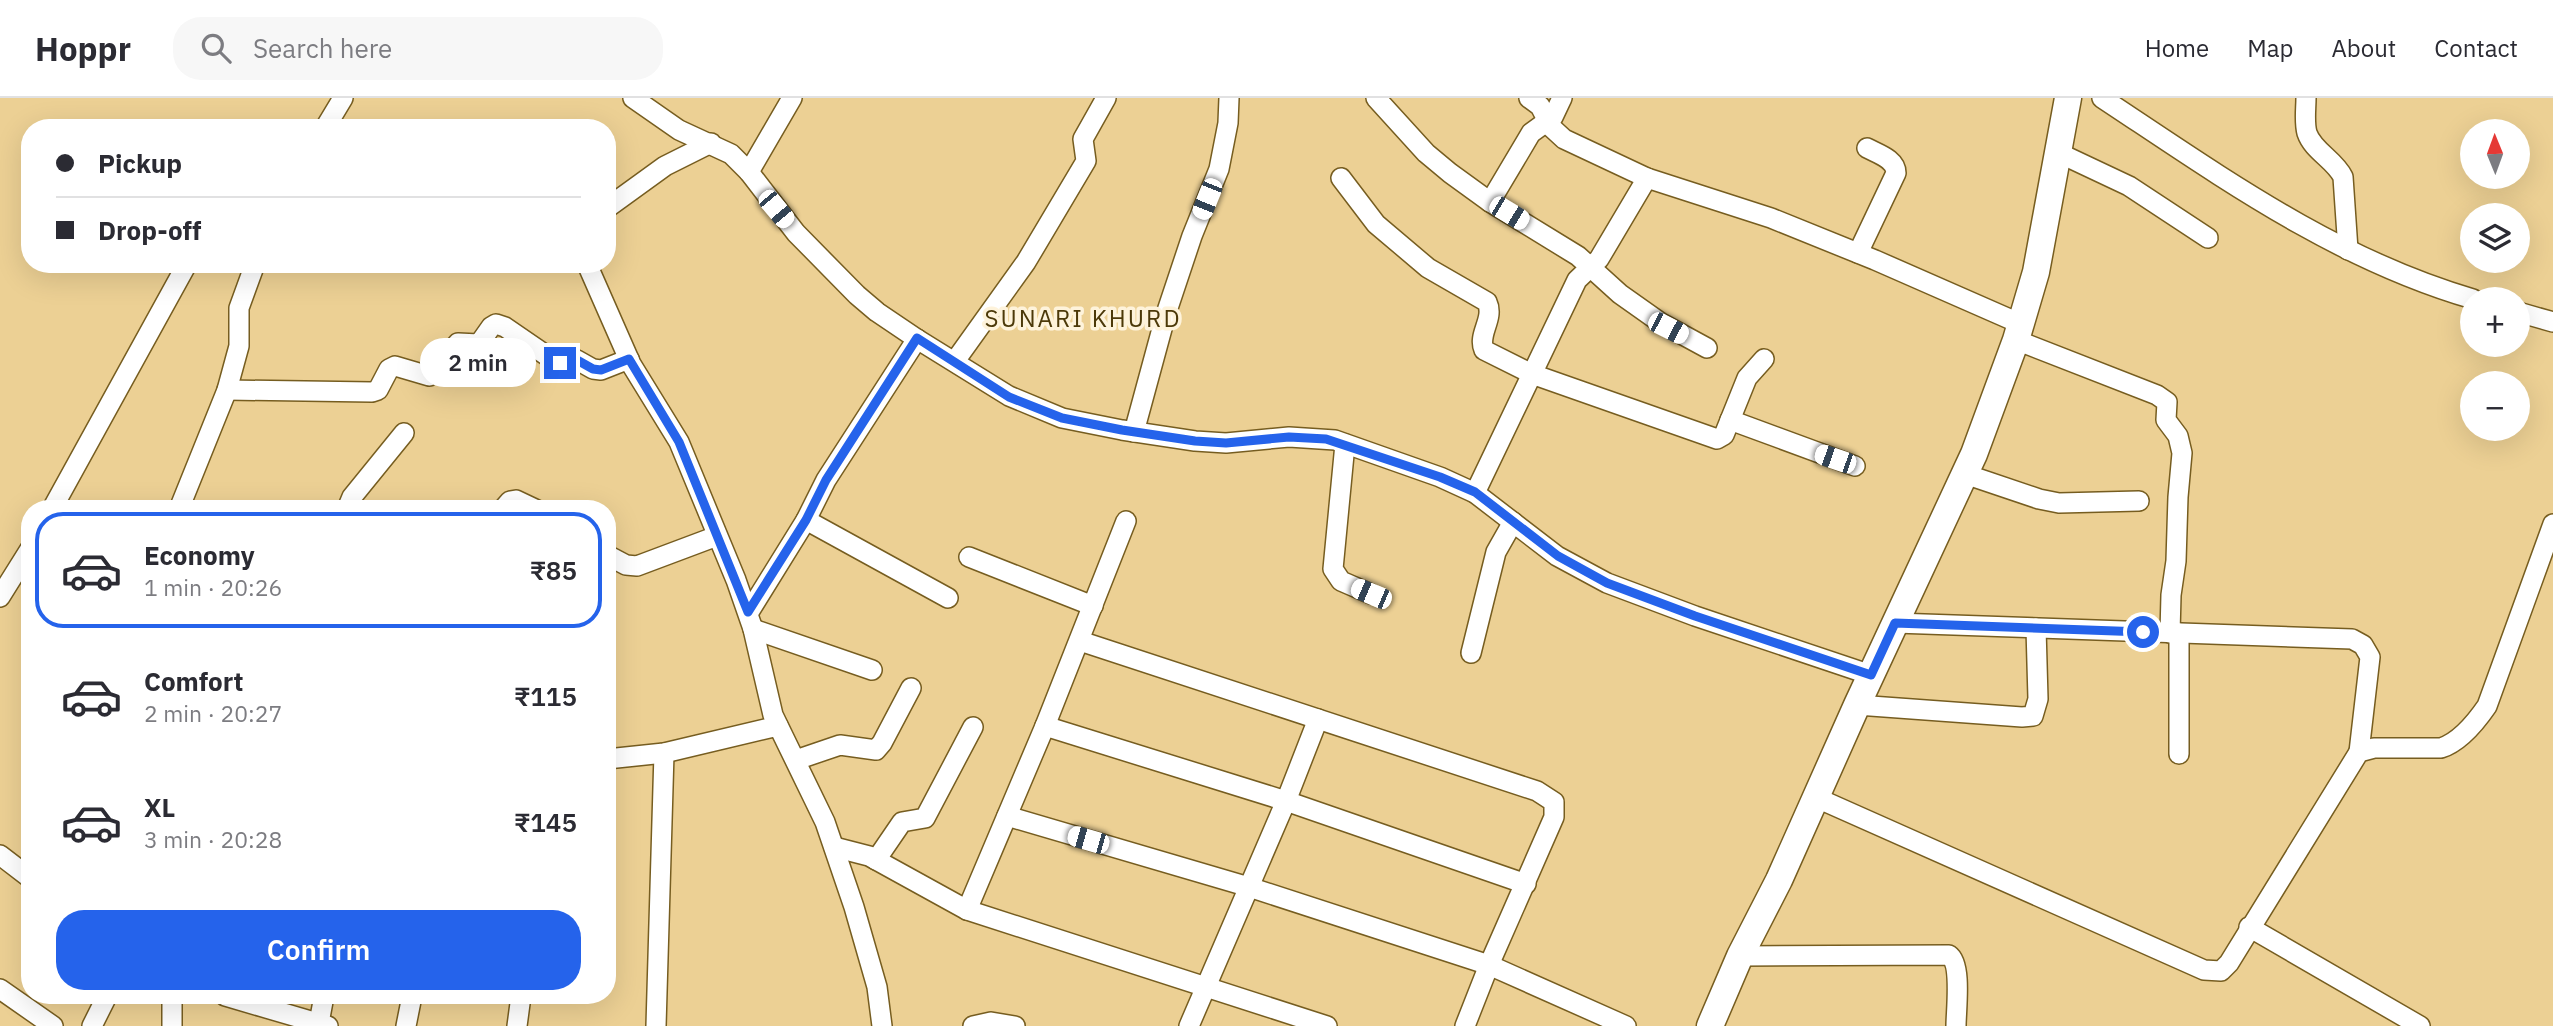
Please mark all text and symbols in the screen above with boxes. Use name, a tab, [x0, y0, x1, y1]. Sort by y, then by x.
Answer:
search box	[173, 17, 663, 80]
text: Hoppr	[35, 27, 131, 70]
icon: search	[197, 29, 235, 67]
text: Search here	[253, 31, 392, 65]
text: Home	[2145, 32, 2209, 64]
text: Map	[2247, 32, 2293, 64]
text: About	[2331, 32, 2396, 64]
text: Contact	[2434, 32, 2518, 64]
north arrow	[2460, 119, 2530, 189]
map controls	[2460, 119, 2530, 441]
text: Pickup	[98, 146, 182, 180]
car	[1190, 176, 1225, 222]
car	[755, 186, 798, 232]
car	[1486, 193, 1533, 233]
button: layers	[2460, 203, 2530, 273]
text: Drop-off	[98, 213, 201, 247]
button: +	[2460, 287, 2530, 357]
district label: SUNARI KHURD	[984, 302, 1182, 334]
car	[1645, 309, 1692, 347]
callout: 2 min	[420, 338, 536, 388]
text: 2 min	[448, 347, 508, 377]
route end	[544, 347, 576, 379]
button: −	[2460, 371, 2530, 441]
car	[1812, 442, 1859, 476]
text: Economy	[144, 538, 255, 572]
icon: car	[60, 539, 123, 602]
text: ₹85	[530, 553, 577, 587]
text: 1 min · 20:26	[144, 572, 282, 602]
car	[1348, 576, 1395, 612]
route start	[2127, 616, 2159, 648]
text: Comfort	[144, 664, 243, 698]
icon: car	[60, 665, 123, 728]
text: ₹115	[514, 679, 577, 713]
text: 2 min · 20:27	[144, 698, 282, 728]
text: XL	[144, 790, 175, 824]
icon: car	[60, 791, 123, 854]
text: ₹145	[514, 805, 577, 839]
text: 3 min · 20:28	[144, 824, 282, 854]
car	[1065, 824, 1112, 856]
button: Confirm	[56, 910, 581, 990]

